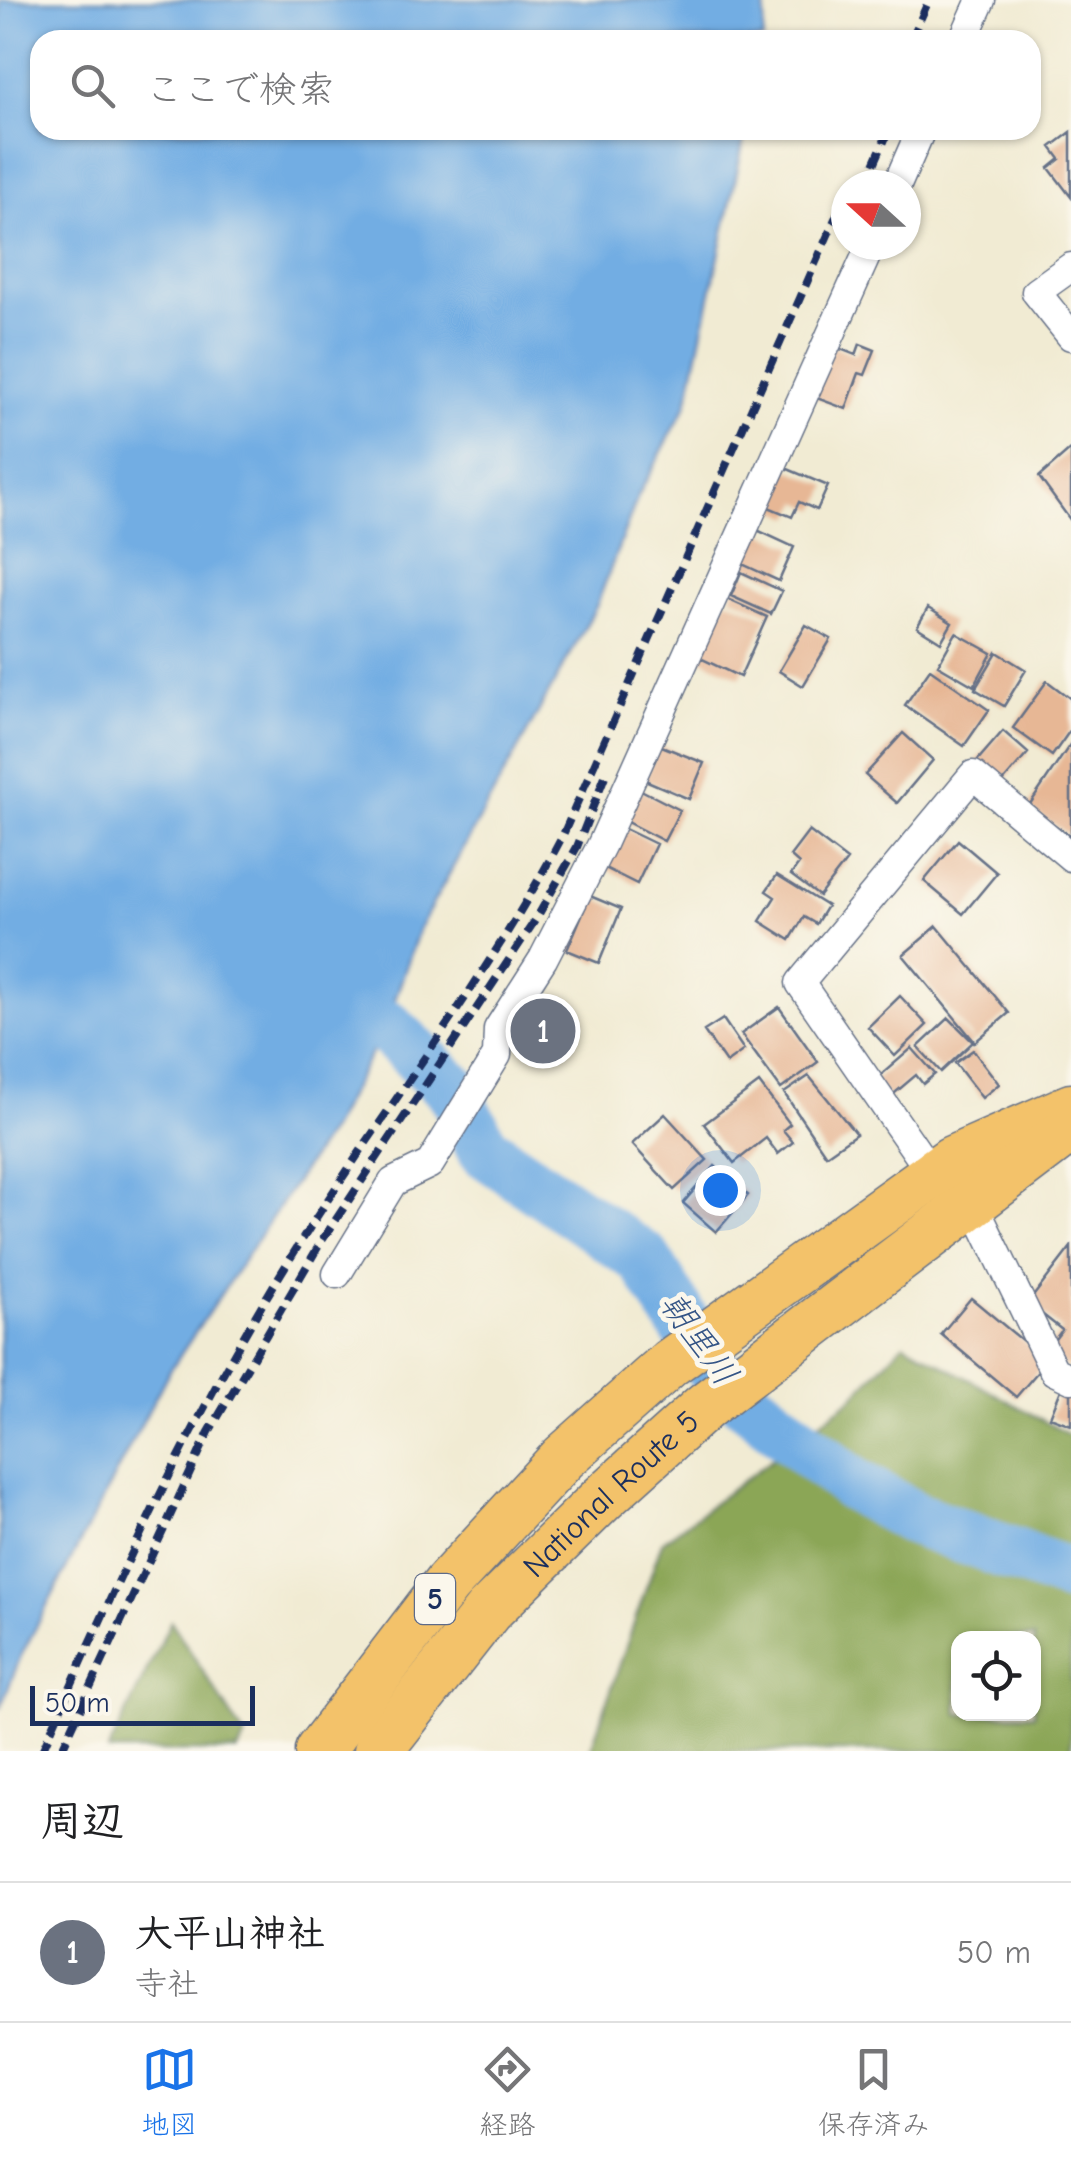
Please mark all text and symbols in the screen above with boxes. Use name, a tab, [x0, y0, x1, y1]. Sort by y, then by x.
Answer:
search box	[30, 30, 1041, 140]
icon: search	[65, 58, 120, 113]
text: ここで検索	[145, 68, 335, 112]
north arrow	[831, 170, 921, 260]
pin: 1	[510, 994, 576, 1068]
your location	[695, 1165, 746, 1216]
water label: 朝里川	[652, 1284, 746, 1394]
street label: National Route 5	[515, 1402, 706, 1585]
road number: 5	[415, 1574, 455, 1624]
map controls	[951, 1631, 1041, 1721]
button: locate	[951, 1631, 1041, 1721]
scale bar	[30, 1681, 255, 1726]
text: 50 m	[45, 1687, 110, 1719]
text: 周辺	[40, 1797, 124, 1846]
text: 大平山神社	[135, 1912, 325, 1956]
text: 1	[66, 1934, 79, 1971]
text: 50 m	[957, 1934, 1031, 1971]
text: 寺社	[135, 1965, 199, 2002]
tab: 地図	[141, 2042, 197, 2142]
tab: 経路	[479, 2042, 536, 2142]
tab: 保存済み	[818, 2042, 930, 2142]

